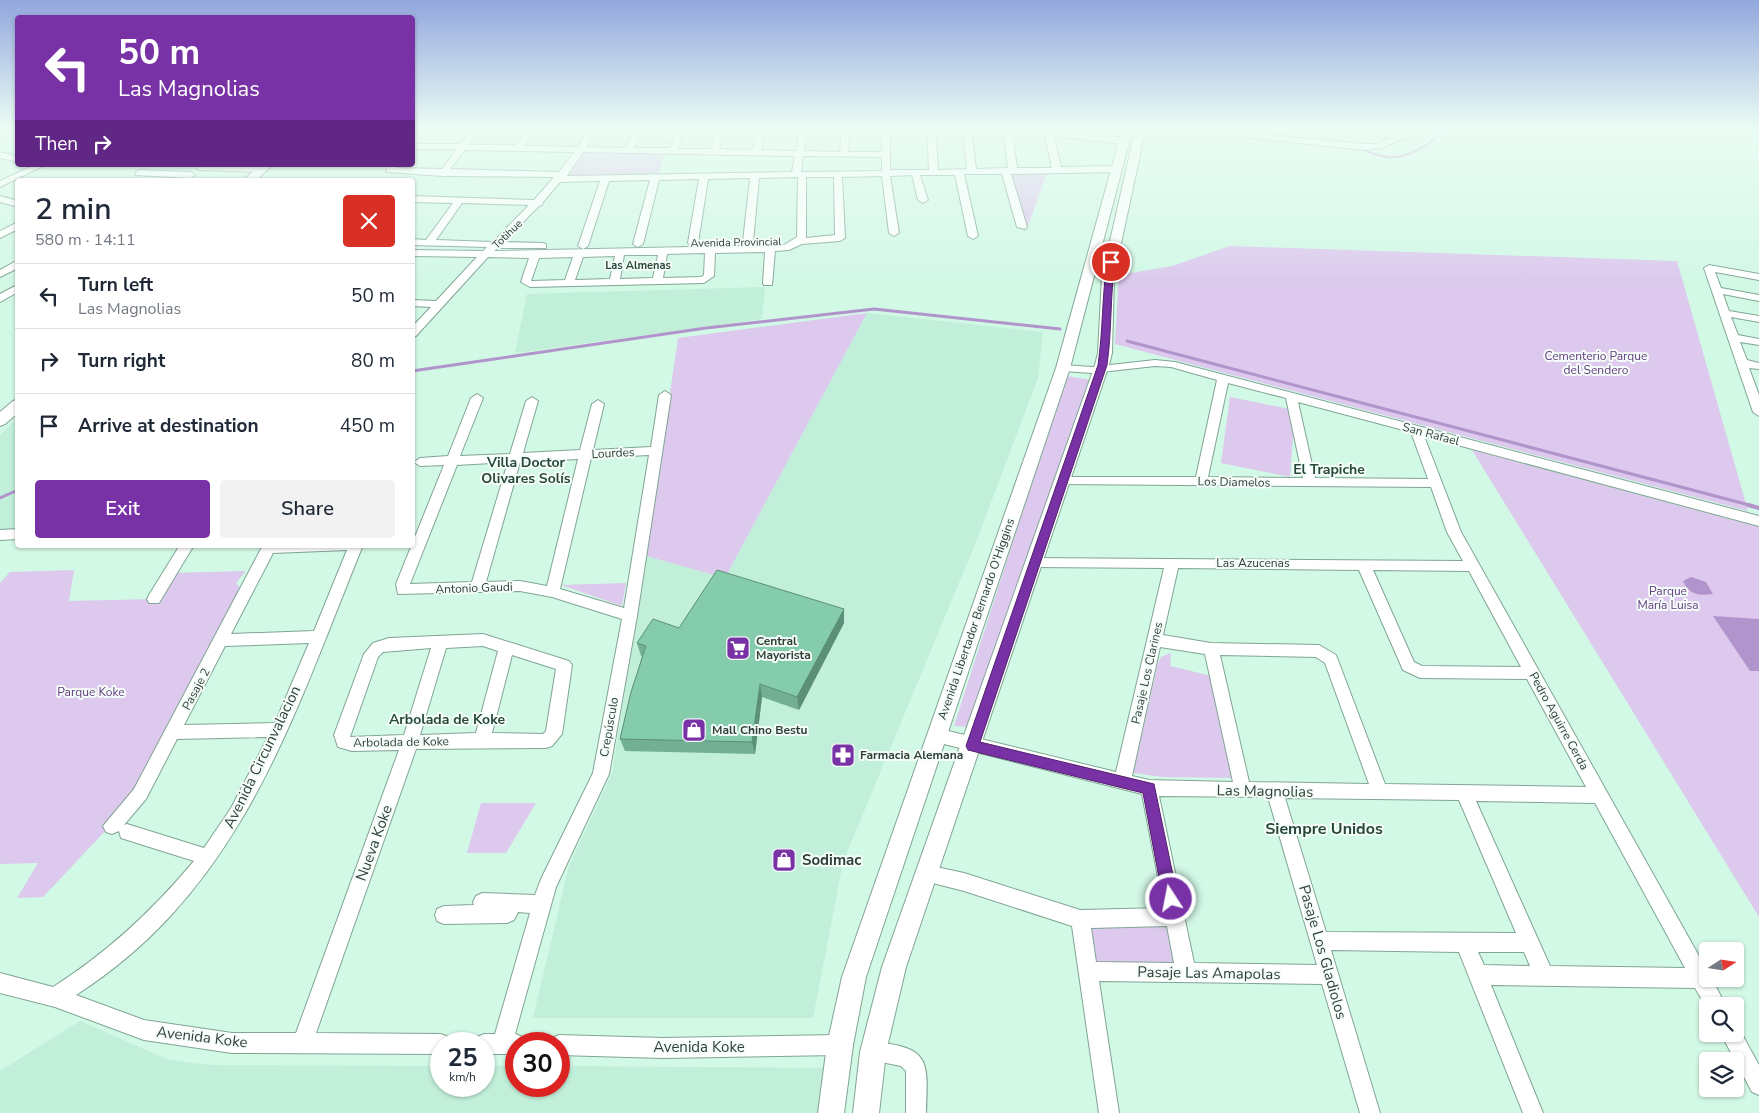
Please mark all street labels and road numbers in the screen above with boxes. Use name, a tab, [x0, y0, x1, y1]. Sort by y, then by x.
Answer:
street label: Totihue	[489, 216, 526, 252]
street label: Avenida Provincial	[690, 234, 782, 251]
street label: San Rafael	[1401, 419, 1462, 449]
street label: Lourdes	[591, 444, 635, 462]
street label: Los Diamelos	[1198, 473, 1271, 491]
street label: Avenida Libertador Bernardo O'Higgins	[934, 516, 1018, 722]
street label: Las Azucenas	[1216, 555, 1290, 571]
street label: Antonio Gaudi	[435, 579, 513, 597]
street label: Pasaje Los Clarines	[1127, 620, 1167, 726]
street label: Pasaje 2	[178, 665, 214, 713]
street label: Pedro Aguirre Cerda	[1525, 669, 1593, 773]
street label: Avenida Circunvalacion	[219, 682, 305, 832]
street label: Crepúsculo	[596, 695, 622, 758]
street label: Arbolada de Koke	[353, 733, 449, 751]
street label: Las Magnolias	[1216, 780, 1314, 802]
street label: Nueva Koke	[351, 802, 397, 884]
street label: Pasaje Los Gladiolos	[1294, 882, 1352, 1022]
street label: Pasaje Las Amapolas	[1137, 962, 1281, 984]
street label: Avenida Koke	[155, 1021, 249, 1053]
street label: Avenida Koke	[653, 1037, 745, 1057]

